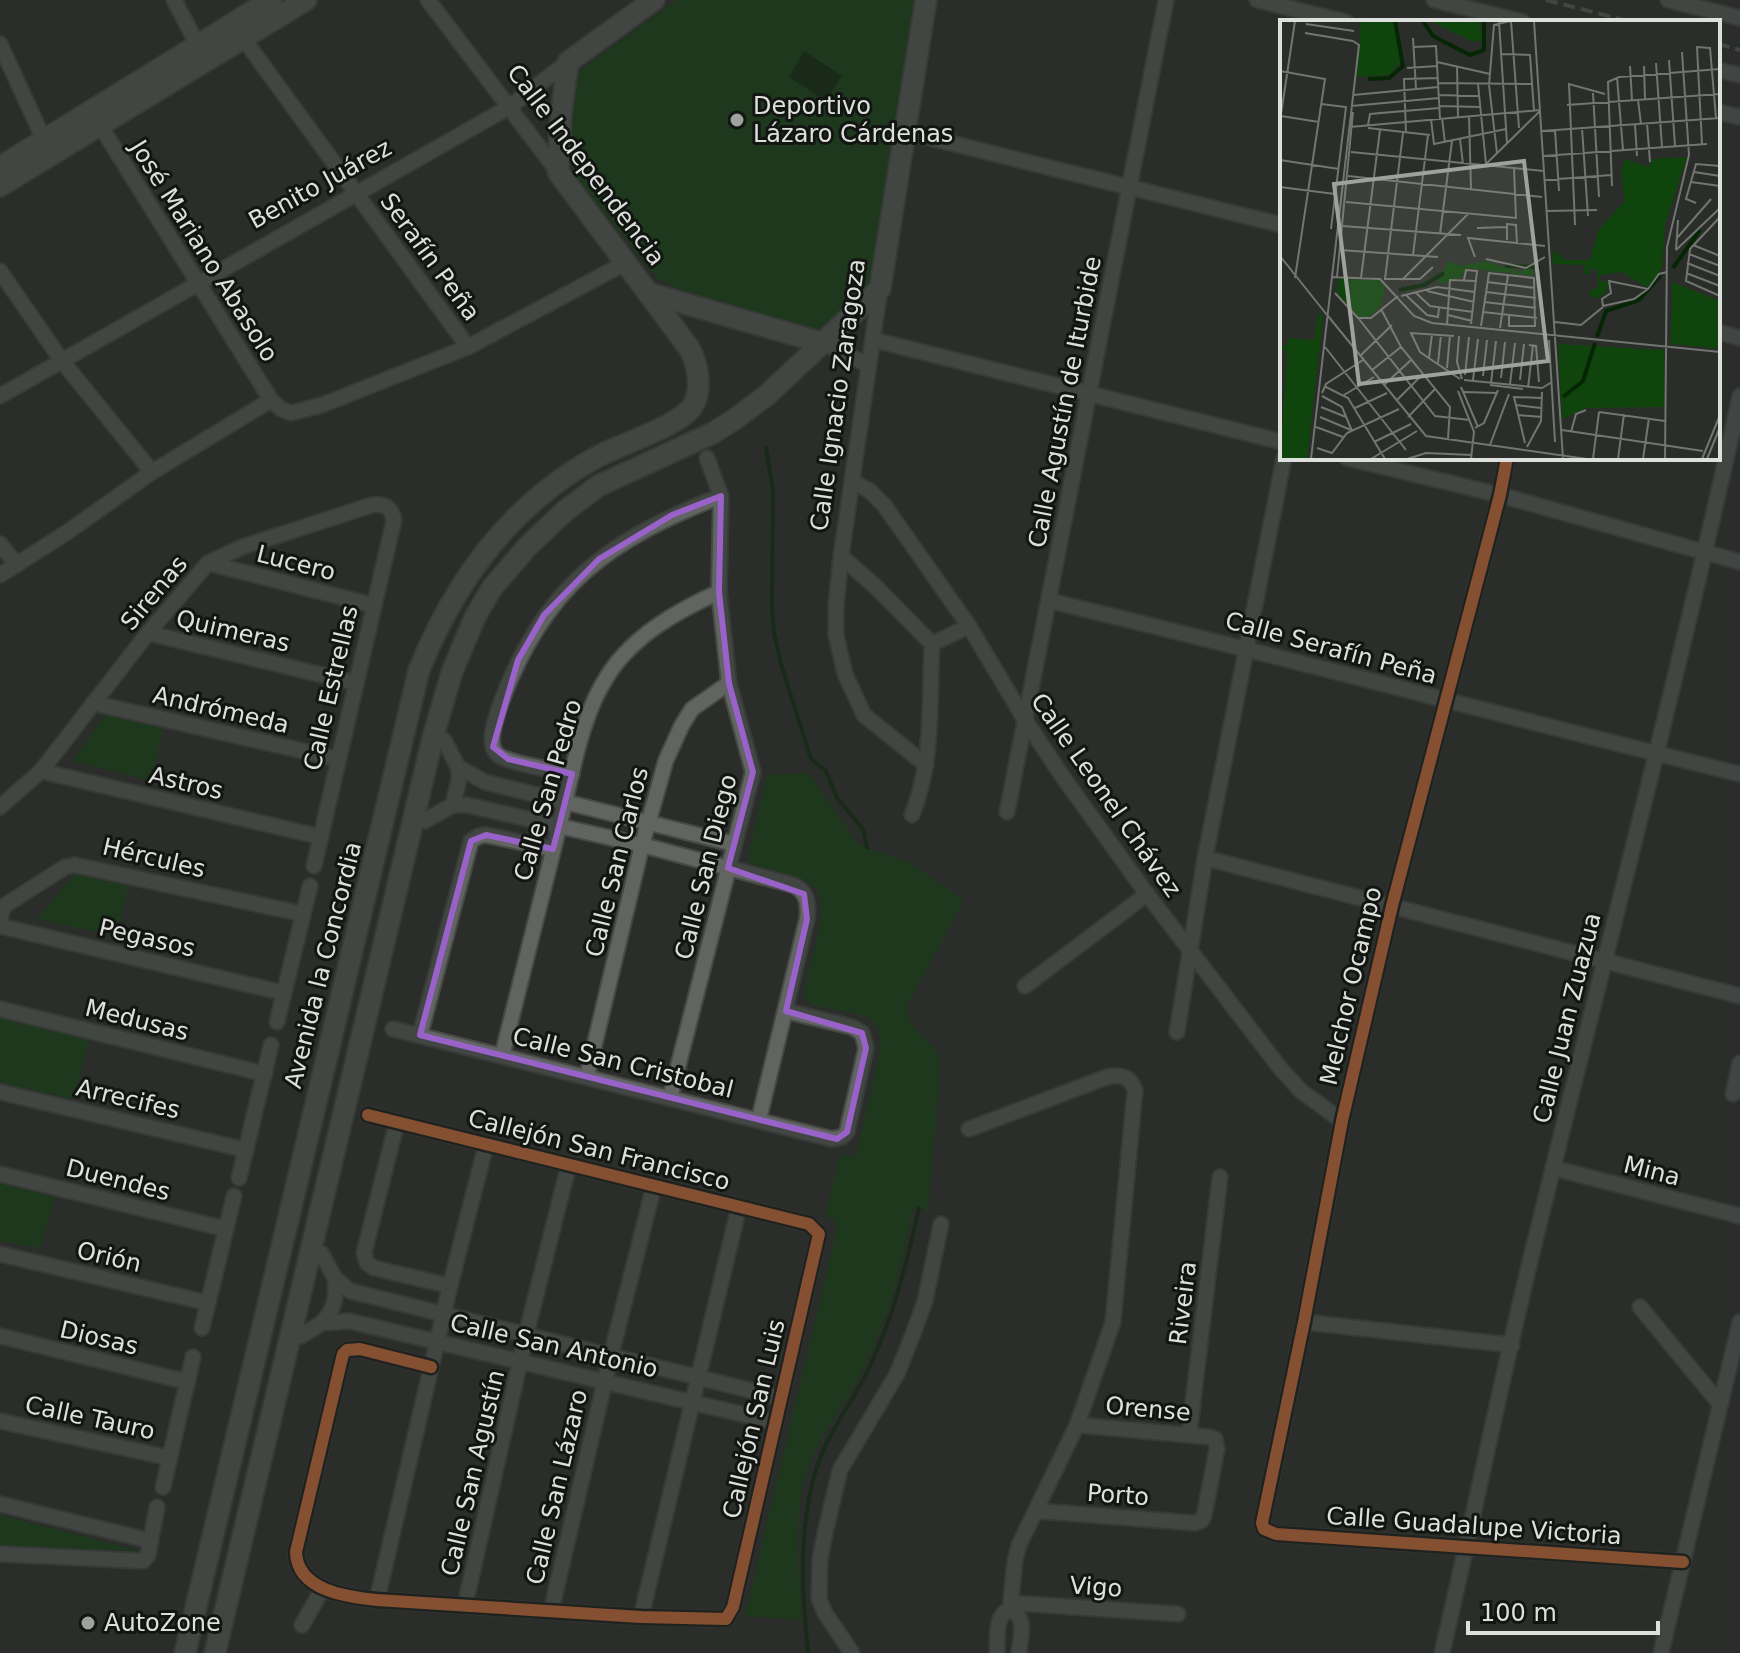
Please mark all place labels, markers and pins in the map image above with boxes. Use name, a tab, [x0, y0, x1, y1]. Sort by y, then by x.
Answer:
place label: Deportivo Lázaro Cárdenas	[753, 92, 953, 148]
marker: Deportivo Lázaro Cárdenas	[728, 111, 746, 129]
place label: AutoZone	[104, 1609, 221, 1637]
marker: AutoZone	[79, 1614, 97, 1632]

